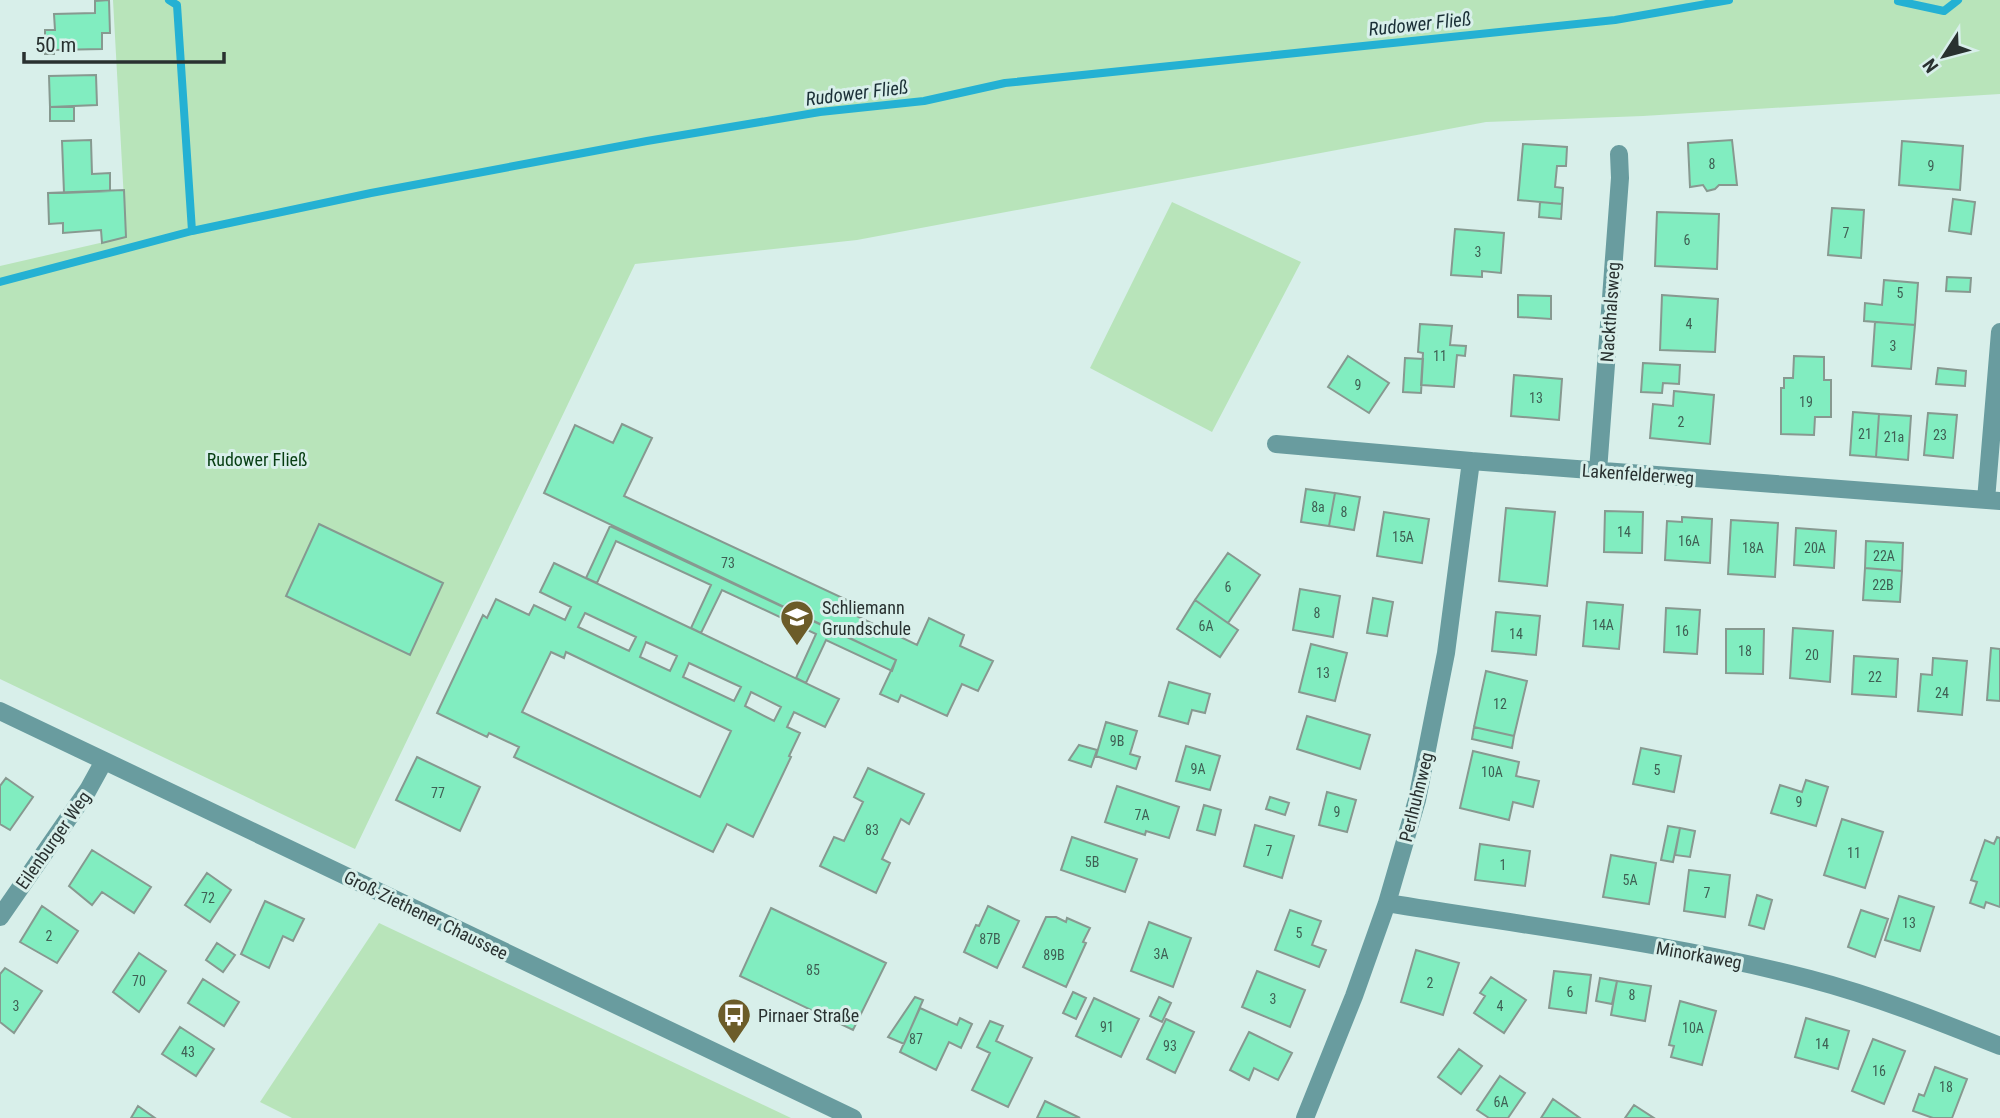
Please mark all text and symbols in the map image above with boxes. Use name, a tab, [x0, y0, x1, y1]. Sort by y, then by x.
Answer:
water label: Rudower Fließ	[1367, 7, 1473, 41]
scale bar	[24, 21, 224, 65]
north arrow	[1909, 21, 1979, 91]
text: 50 m	[35, 33, 76, 57]
text: N	[1918, 54, 1943, 77]
water label: Rudower Fließ	[804, 75, 910, 111]
house number: 8	[1709, 156, 1716, 172]
house number: 9	[1928, 158, 1934, 174]
house number: 7	[1843, 225, 1850, 241]
house number: 6	[1684, 232, 1691, 248]
house number: 3	[1475, 244, 1481, 260]
street label: Nackthalsweg	[1596, 261, 1624, 363]
house number: 5	[1897, 285, 1904, 301]
house number: 4	[1686, 316, 1693, 332]
house number: 3	[1890, 338, 1896, 354]
house number: 11	[1433, 348, 1447, 364]
house number: 9	[1355, 377, 1361, 393]
house number: 13	[1529, 390, 1543, 406]
house number: 19	[1799, 394, 1813, 410]
house number: 2	[1678, 414, 1685, 430]
house number: 21	[1858, 426, 1872, 442]
house number: 23	[1933, 427, 1947, 443]
house number: 21a	[1884, 429, 1904, 445]
park label: Rudower Fließ	[207, 449, 307, 470]
street label: Lakenfelderweg	[1581, 460, 1695, 488]
house number: 8a	[1311, 499, 1325, 515]
house number: 8	[1341, 504, 1348, 520]
house number: 14	[1617, 524, 1631, 540]
house number: 15A	[1392, 529, 1414, 545]
house number: 16A	[1678, 533, 1700, 549]
house number: 18A	[1742, 540, 1764, 556]
house number: 20A	[1804, 540, 1826, 556]
house number: 22A	[1873, 548, 1895, 564]
house number: 73	[721, 555, 735, 571]
house number: 22B	[1872, 577, 1894, 593]
house number: 6	[1225, 579, 1232, 595]
place label: Schliemann Grundschule	[822, 597, 911, 639]
school or university icon: Schliemann Grundschule	[778, 598, 816, 647]
house number: 8	[1314, 605, 1321, 621]
house number: 14A	[1592, 617, 1614, 633]
house number: 6A	[1199, 618, 1213, 634]
house number: 16	[1675, 623, 1689, 639]
house number: 14	[1509, 626, 1523, 642]
house number: 18	[1738, 643, 1752, 659]
house number: 20	[1805, 647, 1819, 663]
house number: 13	[1316, 665, 1330, 681]
house number: 22	[1868, 669, 1882, 685]
house number: 24	[1935, 685, 1949, 701]
house number: 12	[1493, 696, 1507, 712]
house number: 9B	[1110, 733, 1124, 749]
street label: Perlhuhnweg	[1395, 750, 1437, 844]
house number: 9A	[1191, 761, 1205, 777]
house number: 5	[1654, 762, 1661, 778]
house number: 10A	[1481, 764, 1503, 780]
house number: 77	[431, 785, 445, 801]
street label: Eilenburger Weg	[11, 787, 95, 893]
house number: 9	[1796, 794, 1802, 810]
house number: 9	[1334, 804, 1340, 820]
house number: 7A	[1135, 807, 1149, 823]
house number: 83	[865, 822, 879, 838]
house number: 7	[1266, 843, 1273, 859]
house number: 11	[1847, 845, 1861, 861]
house number: 5B	[1085, 854, 1099, 870]
house number: 1	[1500, 857, 1506, 873]
street label: Groß-Ziethener Chaussee	[341, 866, 511, 964]
house number: 5A	[1623, 872, 1637, 888]
house number: 7	[1704, 885, 1711, 901]
house number: 72	[201, 890, 215, 906]
house number: 13	[1902, 915, 1916, 931]
house number: 5	[1296, 925, 1303, 941]
house number: 2	[46, 928, 53, 944]
house number: 87B	[979, 931, 1001, 947]
street label: Minorkaweg	[1654, 937, 1744, 973]
house number: 3A	[1154, 946, 1168, 962]
house number: 89B	[1043, 947, 1065, 963]
house number: 85	[806, 962, 820, 978]
house number: 70	[132, 973, 146, 989]
house number: 2	[1427, 975, 1434, 991]
house number: 6	[1567, 984, 1574, 1000]
house number: 8	[1629, 987, 1636, 1003]
house number: 3	[1270, 991, 1276, 1007]
bus stop icon: Pirnaer Straße	[715, 996, 753, 1045]
house number: 3	[13, 998, 19, 1014]
house number: 4	[1497, 998, 1504, 1014]
place label: Pirnaer Straße	[758, 1005, 859, 1026]
house number: 91	[1100, 1019, 1114, 1035]
house number: 10A	[1682, 1020, 1704, 1036]
house number: 87	[909, 1031, 923, 1047]
house number: 14	[1815, 1036, 1829, 1052]
house number: 93	[1163, 1038, 1177, 1054]
house number: 43	[181, 1044, 195, 1060]
house number: 16	[1872, 1063, 1886, 1079]
house number: 18	[1939, 1079, 1953, 1095]
house number: 6A	[1494, 1094, 1508, 1110]

